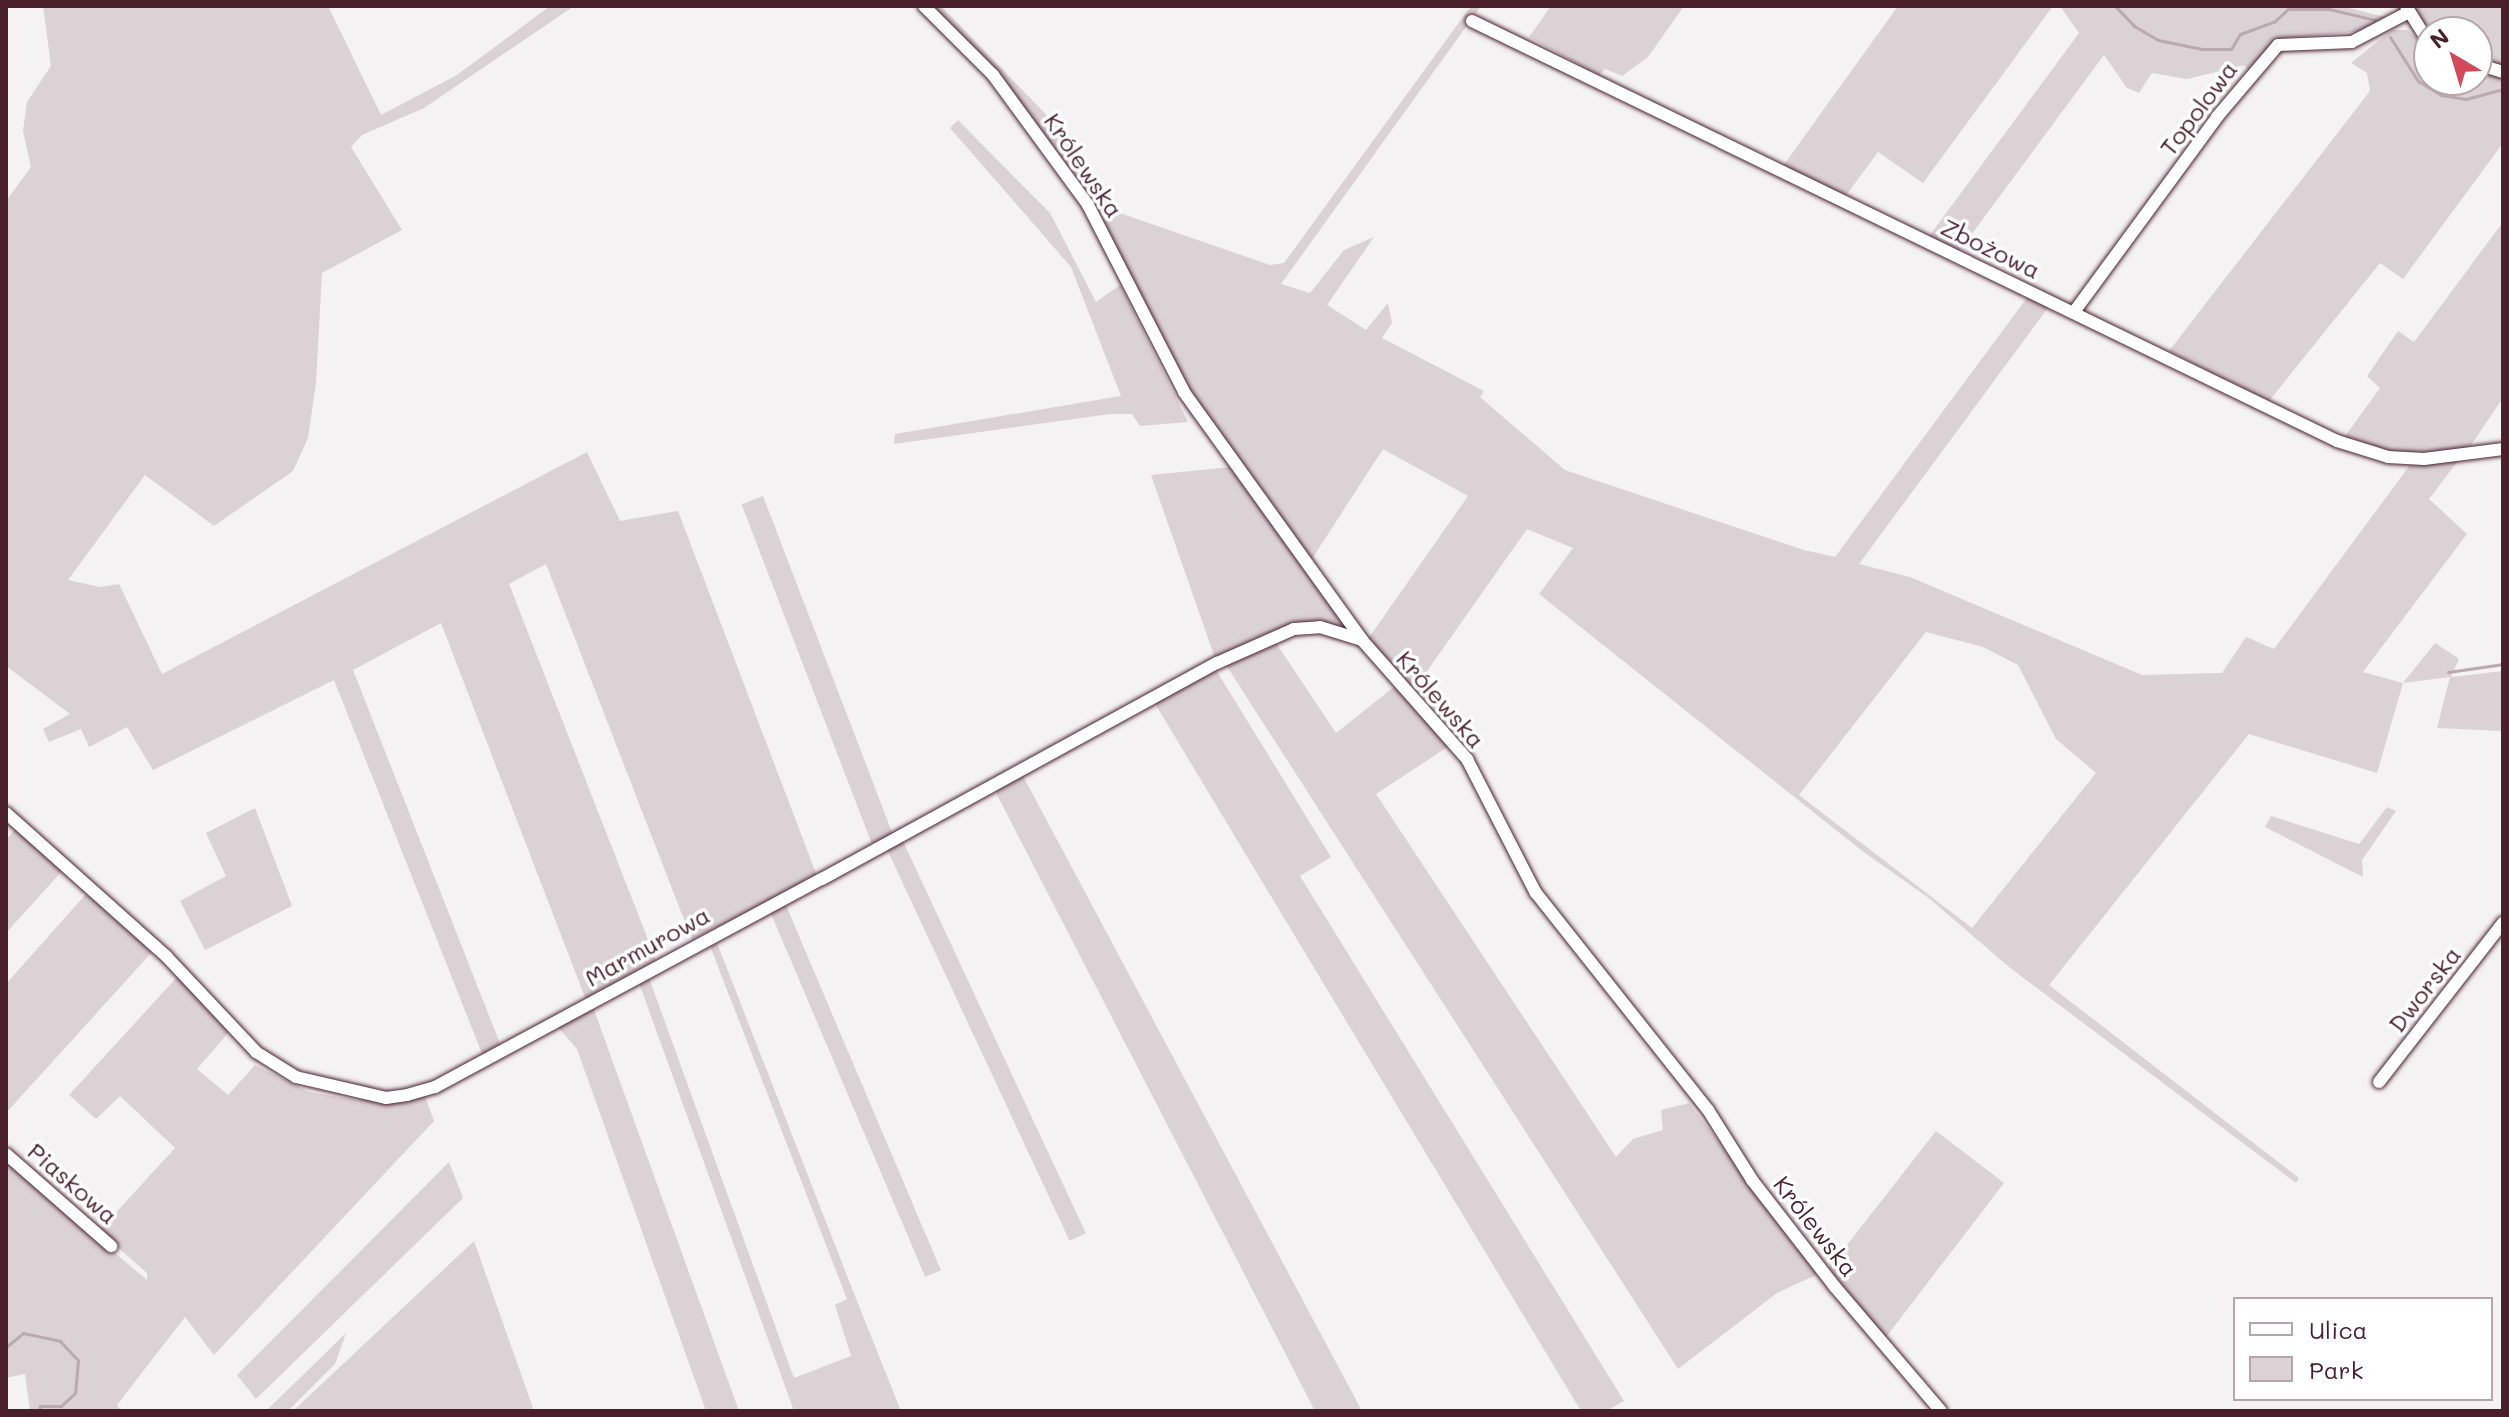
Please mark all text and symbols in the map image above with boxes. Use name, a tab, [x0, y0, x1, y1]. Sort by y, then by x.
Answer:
north arrow	[2413, 16, 2493, 96]
text: N	[2424, 22, 2455, 55]
street label: Topolowa	[2153, 55, 2243, 161]
street label: Królewska	[1039, 107, 1129, 223]
street label: Zbożowa	[1937, 212, 2045, 284]
street label: Królewska	[1391, 644, 1491, 754]
street label: Marmurowa	[580, 900, 714, 992]
street label: Dworska	[2382, 940, 2466, 1038]
street label: Piaskowa	[22, 1136, 124, 1230]
street label: Królewska	[1768, 1170, 1864, 1282]
legend	[2233, 1297, 2493, 1401]
text: Ulica	[2309, 1314, 2367, 1345]
text: Park	[2309, 1354, 2363, 1385]

